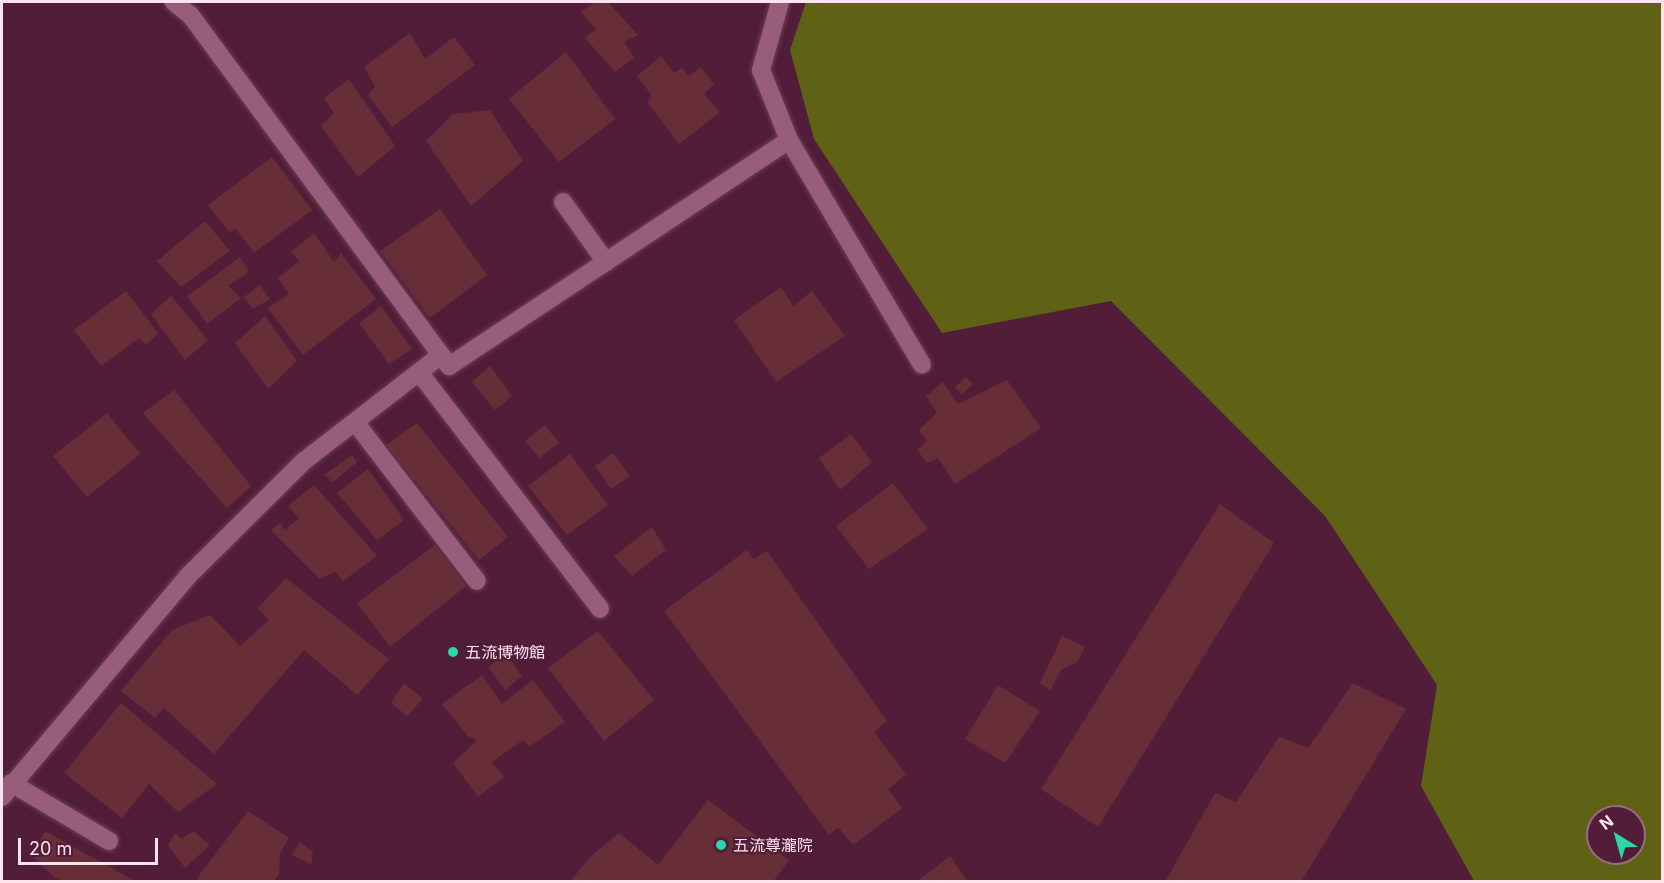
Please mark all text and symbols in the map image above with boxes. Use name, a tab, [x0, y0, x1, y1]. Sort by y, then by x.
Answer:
place label: 五流博物館	[465, 642, 545, 662]
marker: 五流博物館	[446, 645, 460, 659]
north arrow	[1586, 805, 1646, 865]
text: N	[1595, 811, 1617, 834]
scale bar	[21, 826, 160, 864]
place label: 五流尊瀧院	[733, 835, 813, 855]
text: 20 m	[29, 838, 72, 859]
marker: 五流尊瀧院	[714, 838, 728, 852]

